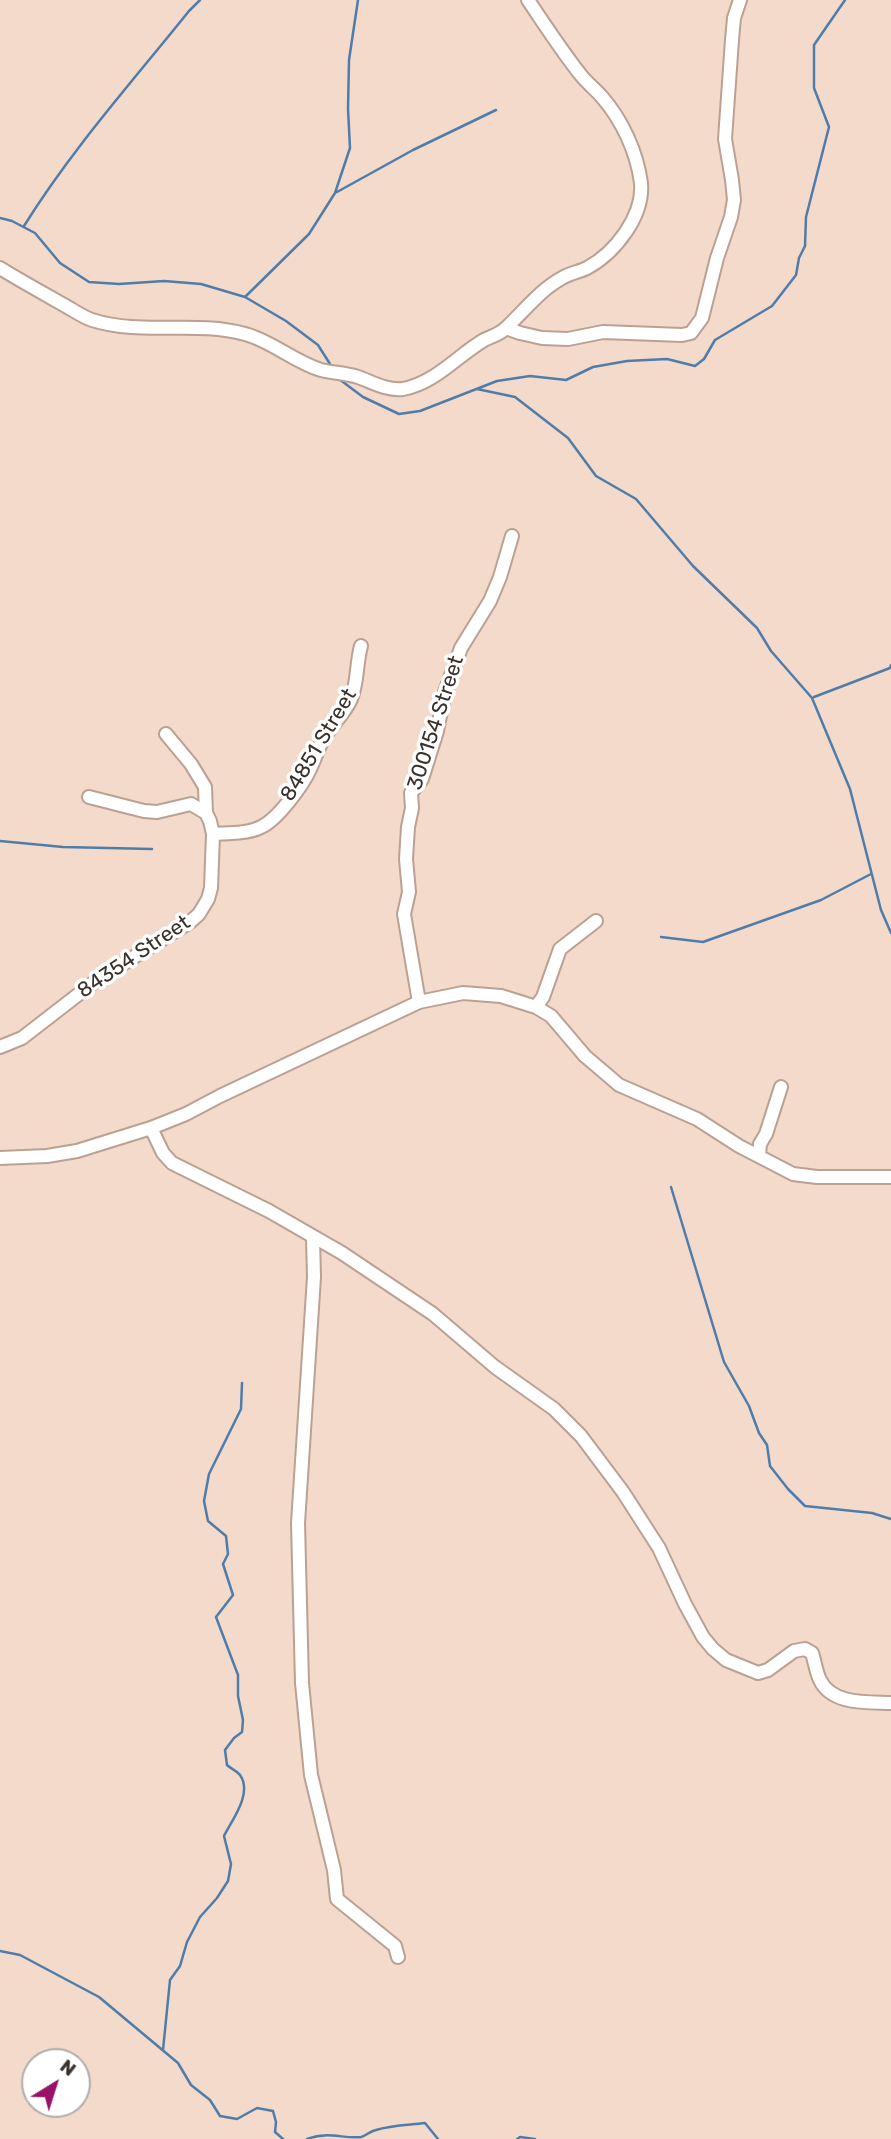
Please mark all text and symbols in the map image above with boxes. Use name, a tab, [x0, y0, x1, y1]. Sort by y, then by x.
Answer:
street label: 300154 Street	[402, 653, 470, 793]
street label: 84851 Street	[276, 684, 362, 806]
street label: 84354 Street	[73, 910, 195, 1004]
north arrow	[21, 2048, 91, 2118]
text: N	[56, 2054, 80, 2081]

